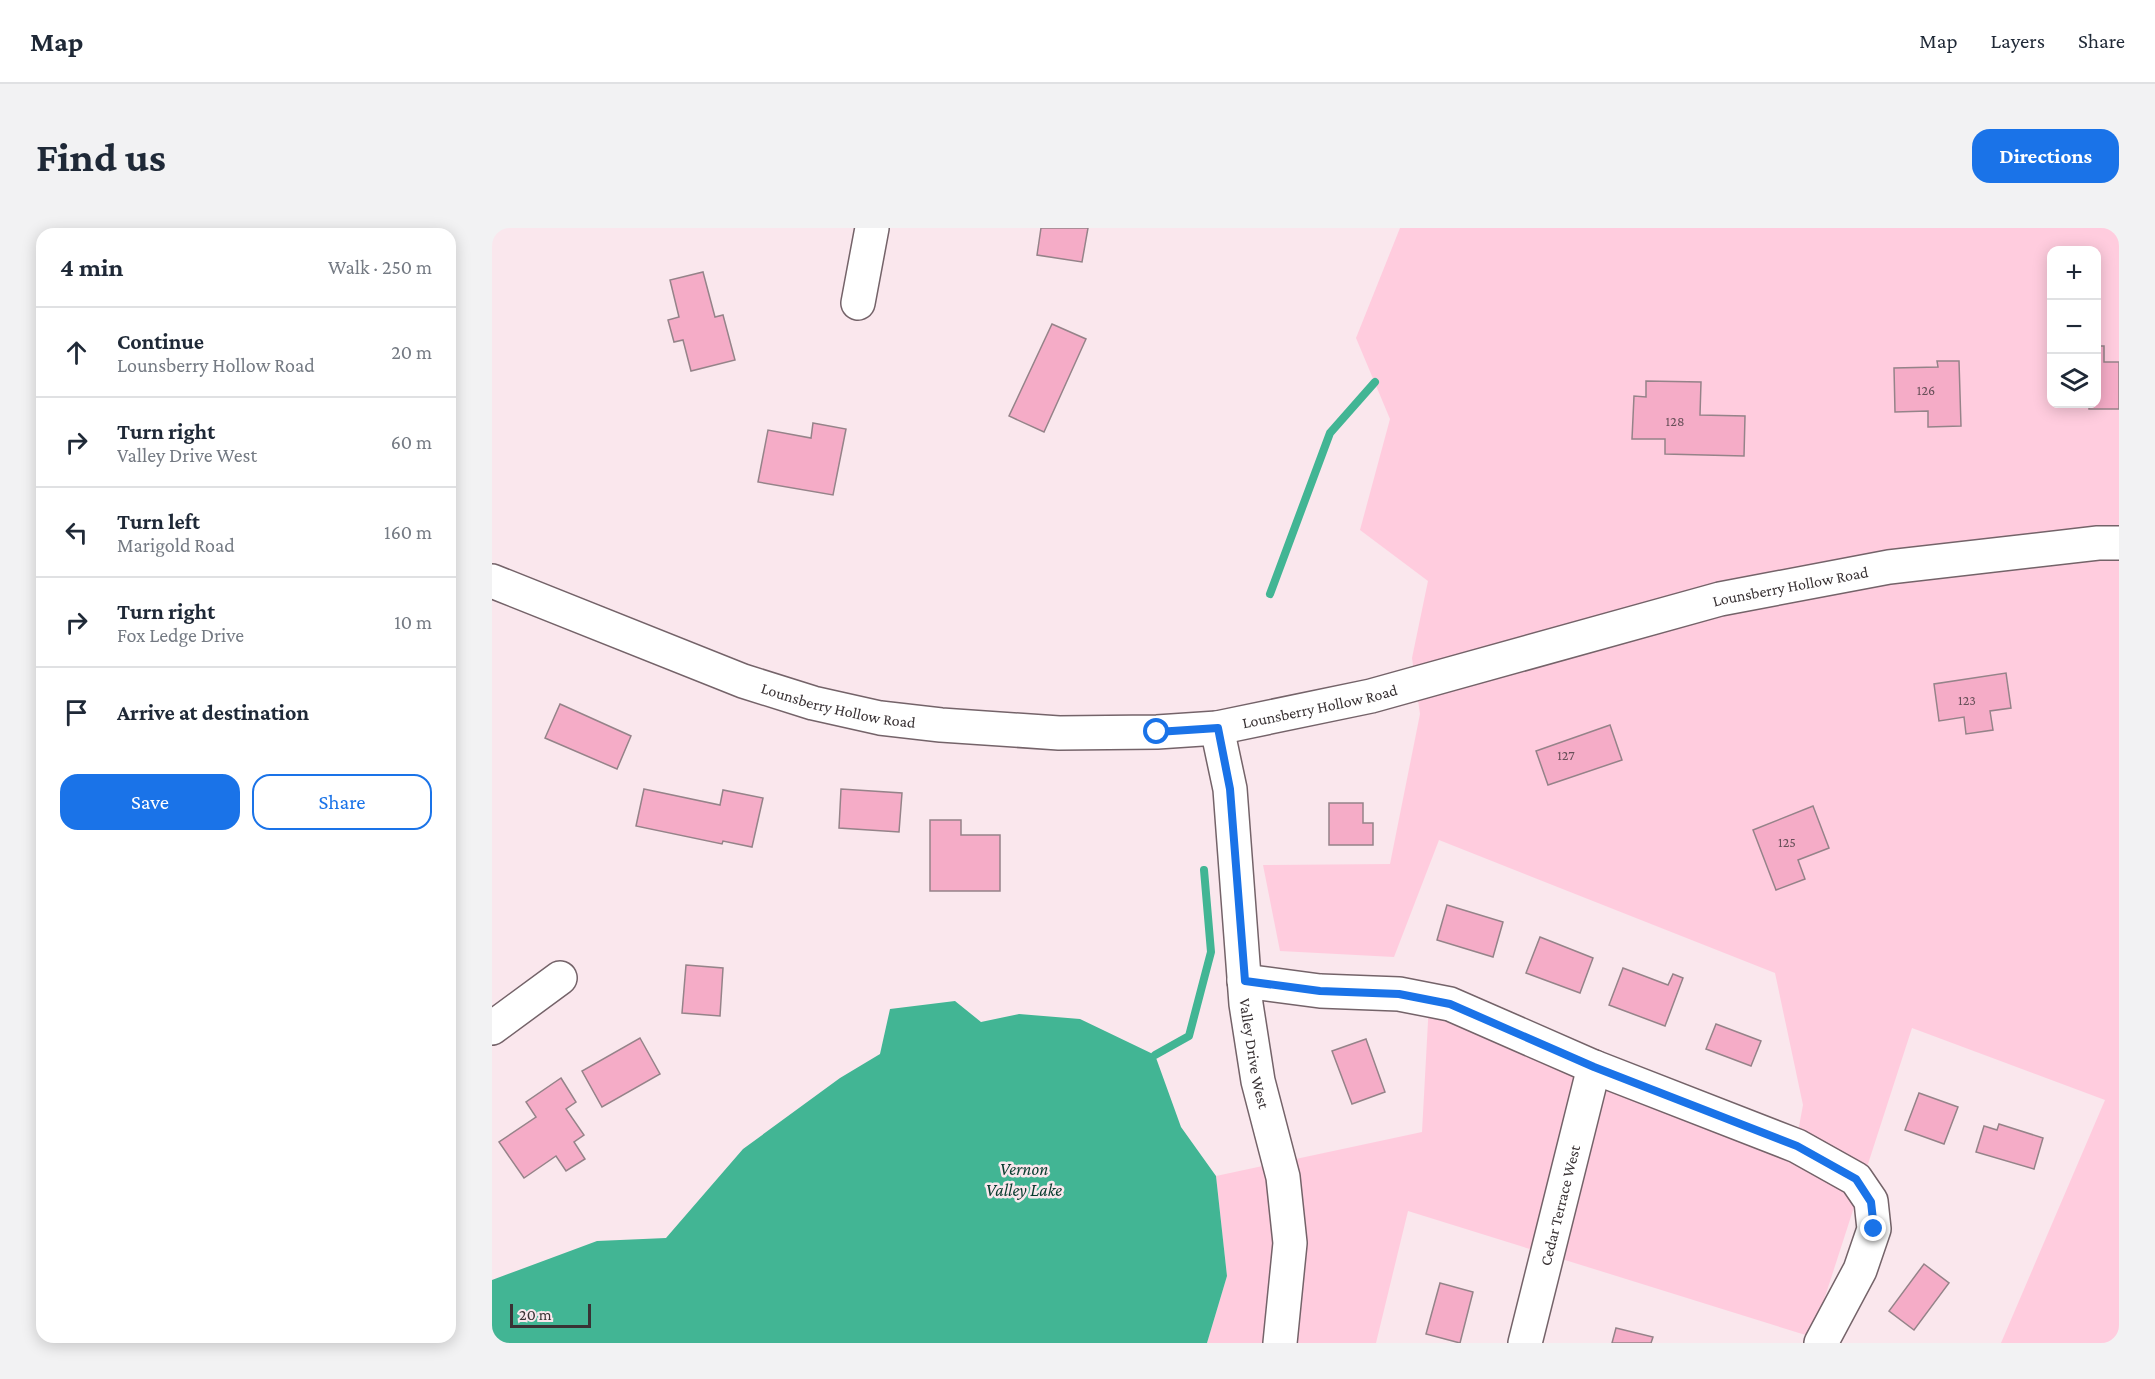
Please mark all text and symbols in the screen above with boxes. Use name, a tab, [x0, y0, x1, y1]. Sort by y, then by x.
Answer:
text: Map	[30, 26, 83, 57]
text: Map	[1919, 29, 1958, 53]
text: Layers	[1991, 29, 2045, 53]
text: Share	[2078, 29, 2125, 53]
button: Directions	[1972, 129, 2119, 183]
text: Find us	[36, 133, 166, 180]
map controls	[2047, 246, 2101, 408]
button: +	[2047, 246, 2101, 300]
text: 4 min	[60, 253, 124, 282]
text: Walk · 250 m	[328, 256, 432, 278]
button: −	[2047, 300, 2101, 354]
text: Continue	[117, 329, 204, 354]
icon: ahead	[60, 336, 93, 369]
text: 20 m	[391, 341, 432, 363]
text: Lounsberry Hollow Road	[117, 354, 315, 376]
button: layers	[2047, 354, 2101, 408]
house number: 126	[1917, 382, 1935, 398]
house number: 128	[1666, 413, 1684, 429]
text: Turn right	[117, 419, 215, 444]
icon: right	[60, 426, 93, 459]
text: 60 m	[391, 431, 432, 453]
text: Valley Drive West	[117, 444, 257, 466]
text: Turn left	[117, 509, 200, 534]
icon: left	[60, 516, 93, 549]
text: 160 m	[384, 521, 432, 543]
text: Marigold Road	[117, 534, 235, 556]
street label: Lounsberry Hollow Road	[1710, 563, 1870, 610]
text: Turn right	[117, 599, 215, 624]
icon: right	[60, 606, 93, 639]
text: 10 m	[394, 611, 432, 633]
text: Fox Ledge Drive	[117, 624, 244, 646]
street label: Lounsberry Hollow Road	[759, 679, 917, 731]
street label: Lounsberry Hollow Road	[1241, 681, 1400, 732]
house number: 123	[1958, 692, 1976, 708]
icon: arrive	[60, 696, 93, 729]
text: Arrive at destination	[117, 700, 309, 725]
route start	[1143, 718, 1169, 744]
house number: 127	[1557, 747, 1575, 763]
button: Save	[60, 774, 240, 830]
button: Share	[252, 774, 432, 830]
house number: 125	[1778, 834, 1796, 850]
street label: Valley Drive West	[1237, 997, 1273, 1111]
street label: Cedar Terrace West	[1537, 1143, 1583, 1267]
water label: Vernon Valley Lake	[986, 1159, 1062, 1200]
route end	[1860, 1215, 1886, 1241]
scale bar	[510, 1301, 591, 1328]
text: 20 m	[519, 1306, 552, 1323]

